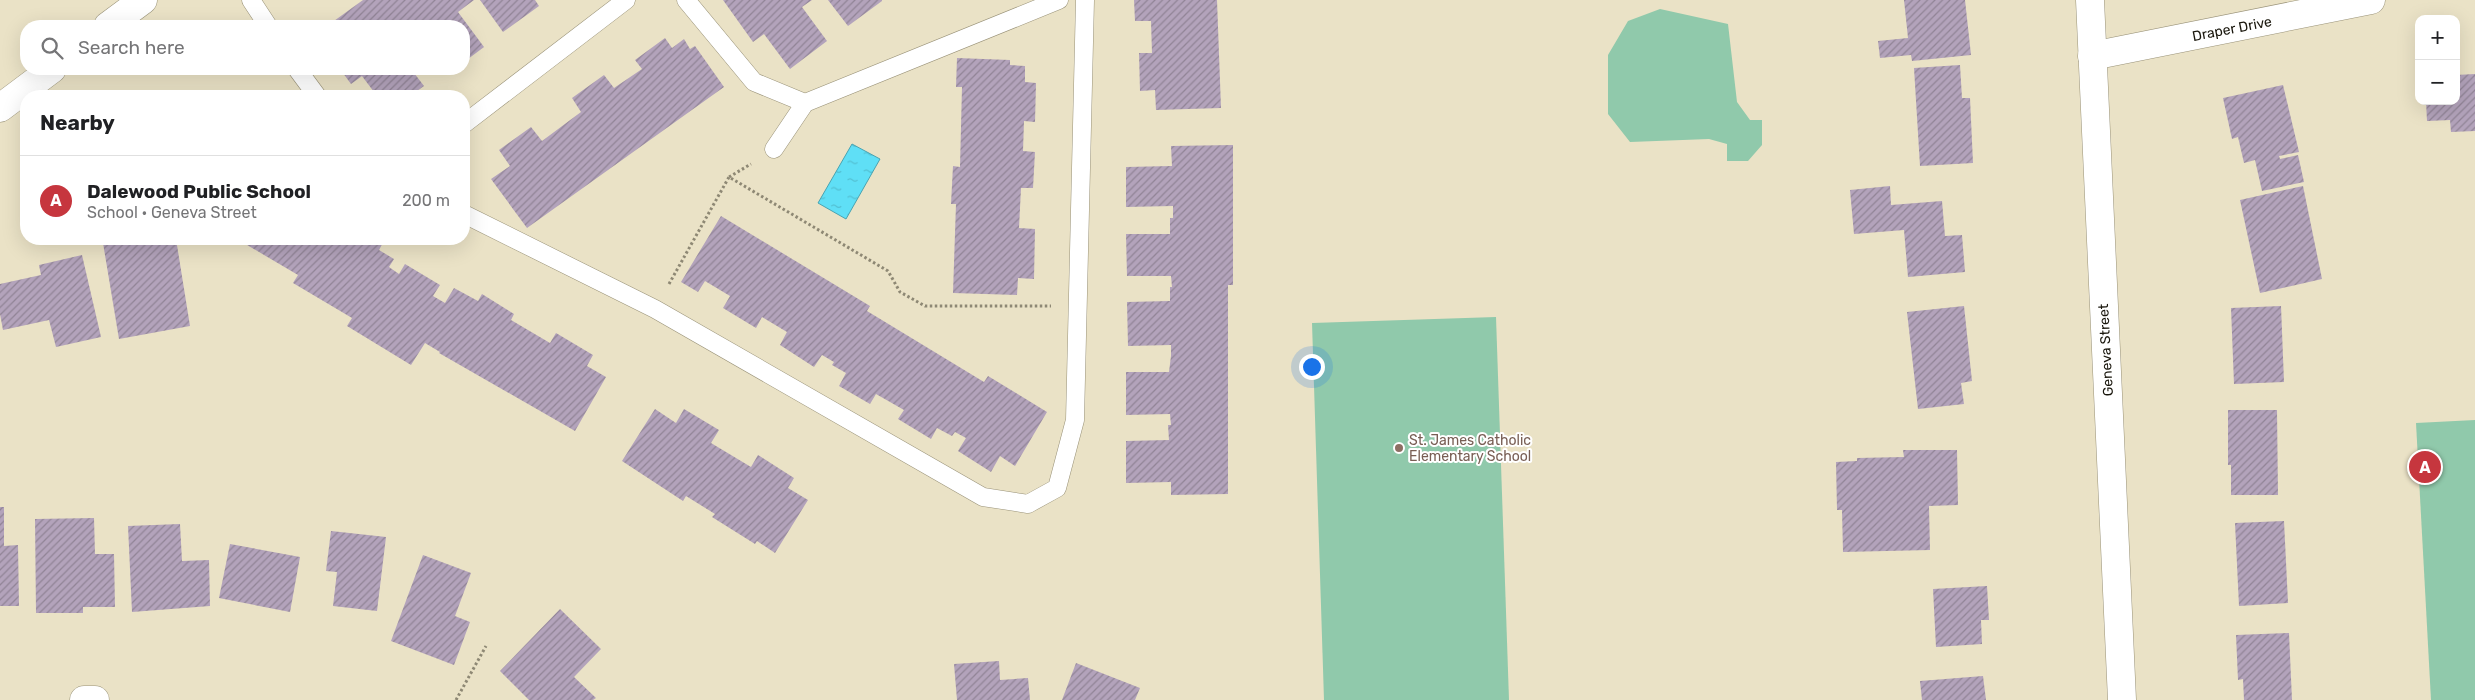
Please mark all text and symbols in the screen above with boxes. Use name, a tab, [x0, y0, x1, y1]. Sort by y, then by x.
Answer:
street label: Draper Drive	[2191, 13, 2273, 45]
map controls	[2415, 15, 2460, 105]
button: +	[2415, 15, 2460, 60]
search box	[20, 20, 470, 75]
icon: search	[38, 34, 66, 62]
text: Search here	[78, 36, 185, 59]
button: −	[2415, 60, 2460, 105]
text: Nearby	[40, 110, 115, 135]
text: Dalewood Public School	[87, 180, 311, 203]
text: A	[50, 191, 62, 210]
text: 200 m	[402, 191, 450, 210]
text: School · Geneva Street	[87, 203, 257, 222]
street label: Geneva Street	[2095, 303, 2117, 397]
your location	[1299, 354, 1325, 380]
place label: St. James Catholic Elementary School	[1409, 432, 1531, 465]
marker: St. James Catholic Elementary School	[1393, 442, 1405, 454]
pin: A	[2409, 448, 2441, 486]

